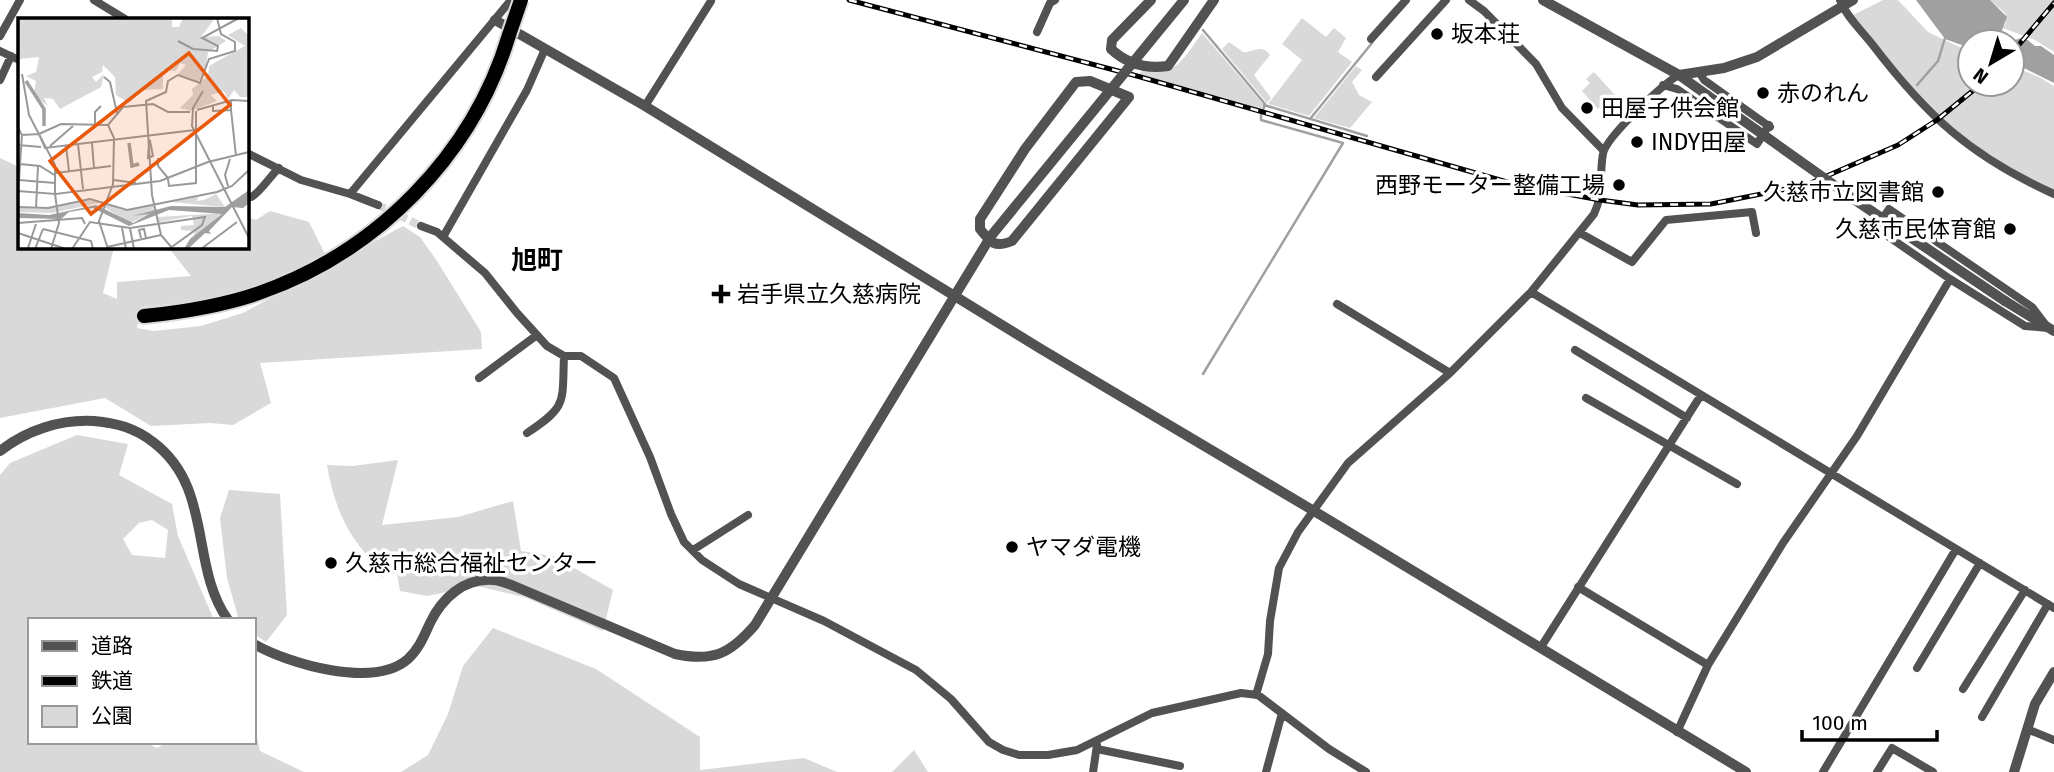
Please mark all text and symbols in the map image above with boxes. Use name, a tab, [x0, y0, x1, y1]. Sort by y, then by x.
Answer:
inset map	[18, 18, 248, 248]
place label: 坂本荘	[1451, 20, 1520, 48]
marker: 坂本荘	[1429, 26, 1445, 42]
north arrow	[1956, 28, 2026, 98]
text: N	[1969, 63, 1993, 89]
place label: 赤のれん	[1777, 79, 1869, 107]
marker: 赤のれん	[1755, 85, 1771, 101]
place label: 田屋子供会館	[1601, 94, 1739, 122]
marker: 田屋子供会館	[1579, 100, 1595, 116]
place label: INDY田屋	[1651, 128, 1746, 156]
marker: INDY田屋	[1629, 134, 1645, 150]
place label: 西野モーター整備工場	[1375, 171, 1605, 199]
marker: 西野モーター整備工場	[1611, 177, 1627, 193]
place label: 久慈市立図書館	[1763, 178, 1924, 206]
marker: 久慈市立図書館	[1930, 184, 1946, 200]
place label: 久慈市民体育館	[1835, 215, 1996, 243]
marker: 久慈市民体育館	[2002, 221, 2018, 237]
district label: 旭町	[511, 245, 563, 276]
place label: 岩手県立久慈病院	[737, 280, 921, 308]
marker: 岩手県立久慈病院	[711, 284, 731, 304]
place label: ヤマダ電機	[1026, 533, 1141, 561]
marker: ヤマダ電機	[1004, 539, 1020, 555]
place label: 久慈市総合福祉センター	[345, 549, 598, 577]
marker: 久慈市総合福祉センター	[323, 555, 339, 571]
legend	[28, 618, 256, 744]
text: 道路	[91, 633, 133, 659]
text: 鉄道	[91, 668, 133, 694]
scale bar	[1802, 698, 1937, 742]
text: 公園	[91, 703, 133, 729]
text: 100 m	[1812, 710, 1868, 736]

